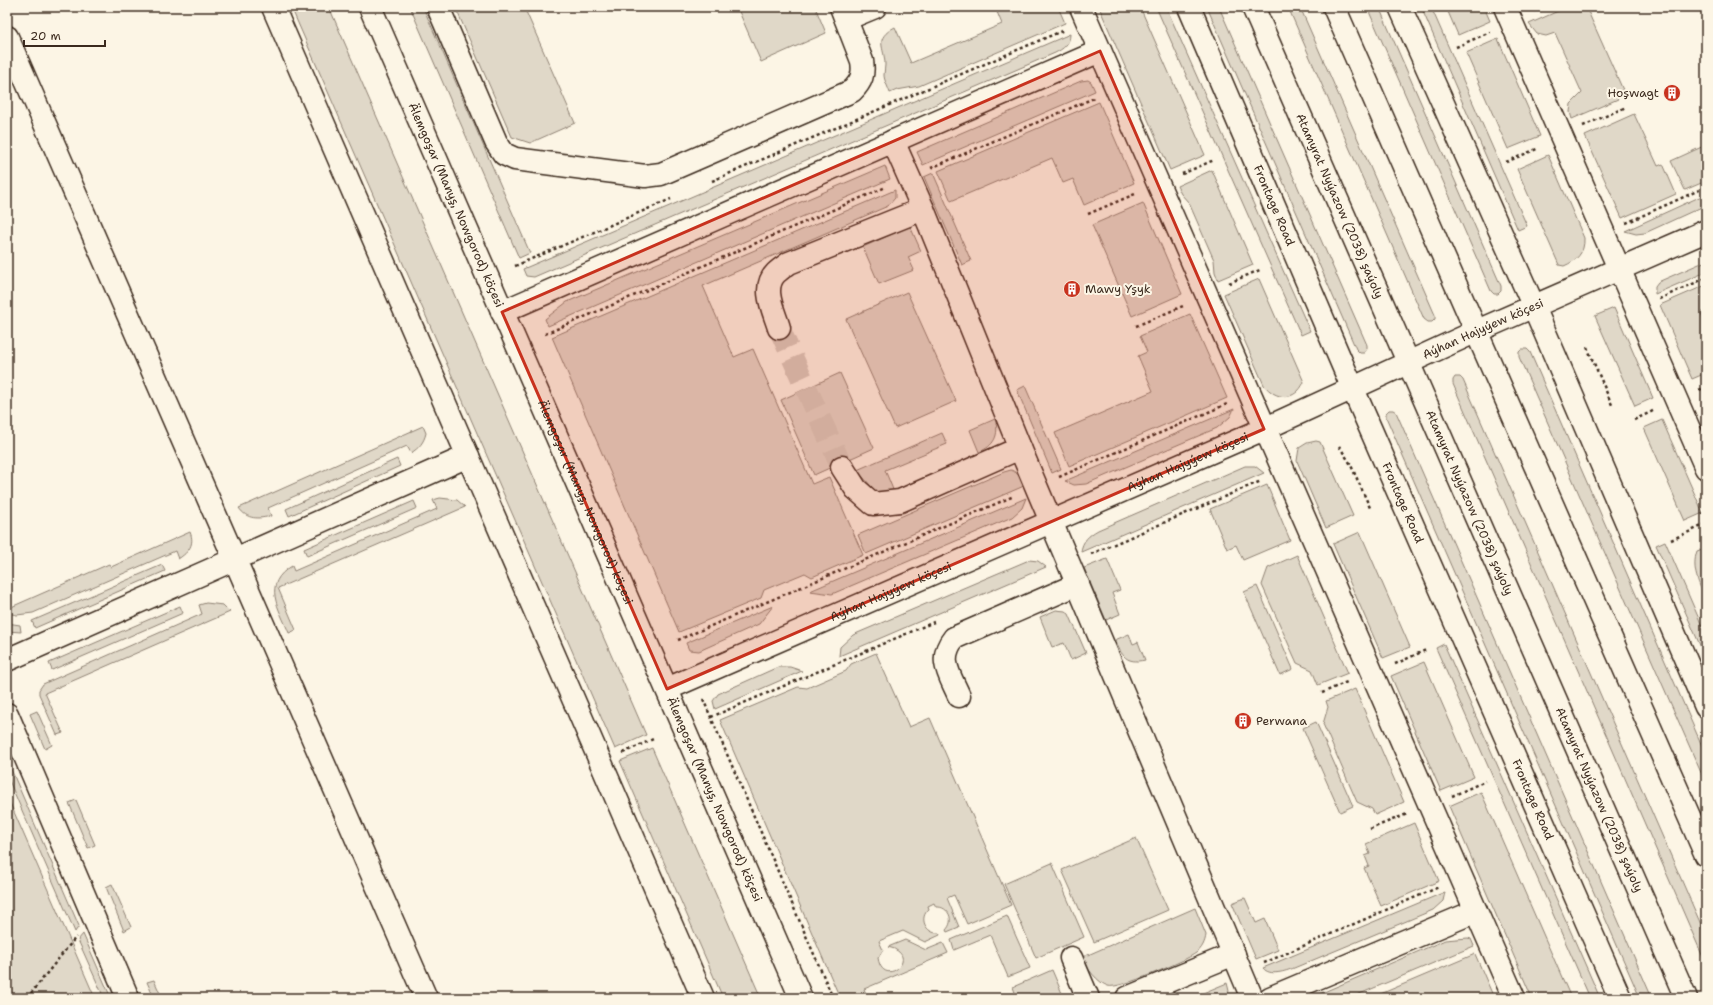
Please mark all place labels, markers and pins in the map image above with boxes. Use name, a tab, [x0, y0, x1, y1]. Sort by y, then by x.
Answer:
building icon: Hoşwagt	[1662, 83, 1682, 103]
place label: Hoşwagt	[1607, 85, 1659, 101]
building icon: Mawy Yşyk	[1062, 279, 1082, 299]
place label: Mawy Yşyk	[1085, 281, 1151, 297]
building icon: Perwana	[1233, 711, 1253, 731]
place label: Perwana	[1256, 713, 1308, 729]

